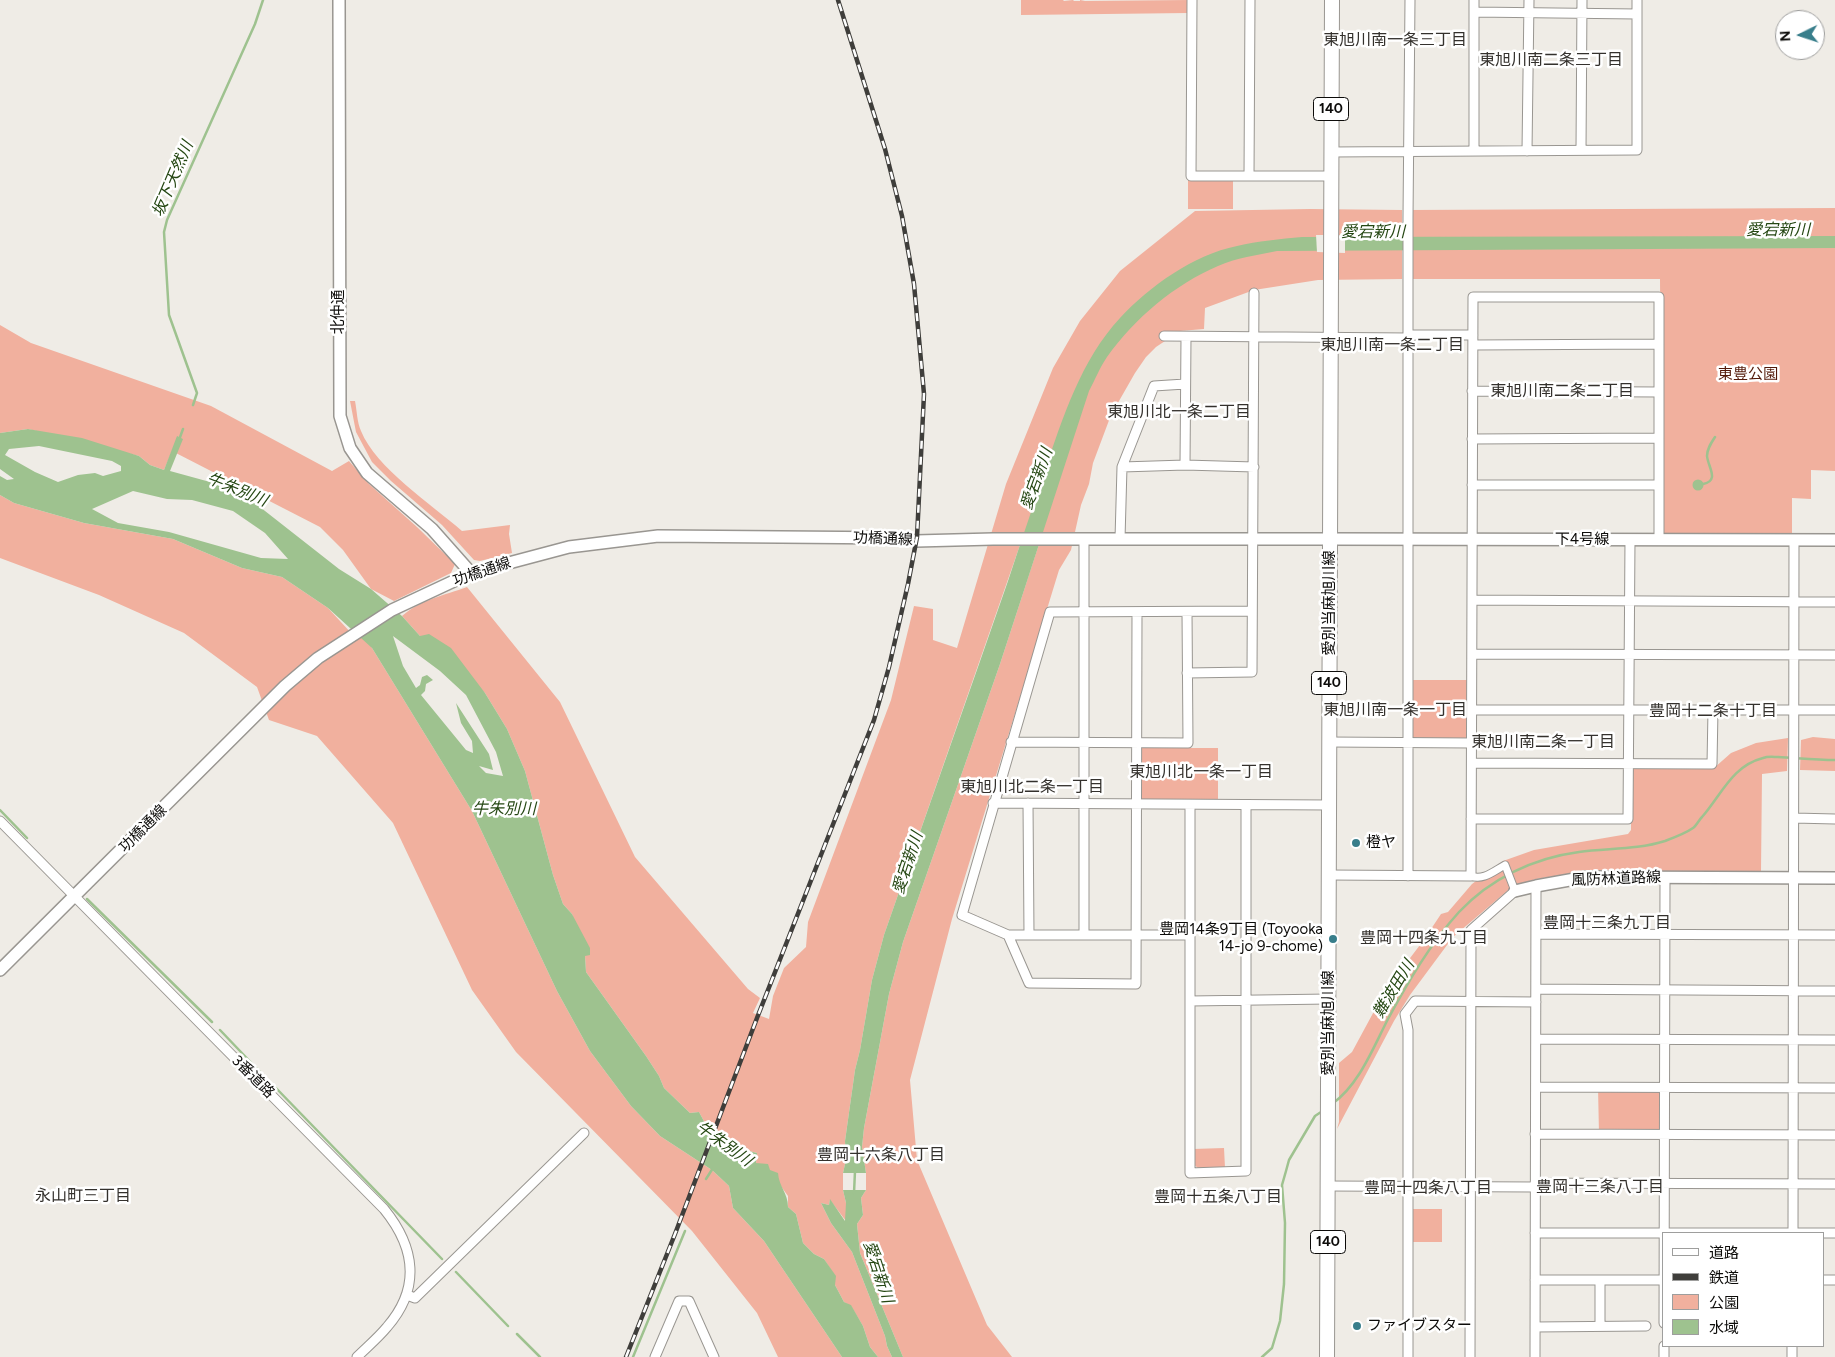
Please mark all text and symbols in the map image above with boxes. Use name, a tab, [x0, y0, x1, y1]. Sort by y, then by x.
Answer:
north arrow	[1775, 10, 1825, 60]
district label: 東旭川南一条三丁目	[1323, 30, 1467, 50]
text: N	[1777, 30, 1794, 42]
district label: 東旭川南二条三丁目	[1479, 50, 1623, 70]
road number: 140	[1314, 98, 1348, 120]
water label: 坂下天然川	[149, 138, 197, 220]
water label: 愛宕新川	[1746, 220, 1810, 240]
water label: 愛宕新川	[1341, 222, 1405, 242]
street label: 北仲通	[330, 290, 348, 334]
district label: 東旭川南一条二丁目	[1320, 335, 1464, 355]
park label: 東豊公園	[1718, 366, 1778, 384]
district label: 東旭川南二条二丁目	[1490, 381, 1634, 401]
district label: 東旭川北一条二丁目	[1107, 402, 1251, 422]
water label: 愛宕新川	[1017, 446, 1057, 512]
water label: 牛朱別川	[204, 469, 270, 511]
street label: 功橋通線	[853, 529, 913, 549]
street label: 下4号線	[1555, 531, 1609, 549]
street label: 愛別当麻旭川線	[1321, 551, 1339, 655]
street label: 功橋通線	[451, 554, 513, 590]
road number: 140	[1312, 671, 1346, 694]
district label: 東旭川南一条一丁目	[1323, 700, 1467, 720]
district label: 豊岡十二条十丁目	[1649, 701, 1777, 721]
district label: 東旭川南二条一丁目	[1471, 732, 1615, 752]
district label: 東旭川北一条一丁目	[1129, 762, 1273, 782]
district label: 東旭川北二条一丁目	[960, 777, 1104, 797]
water label: 牛朱別川	[472, 799, 536, 819]
street label: 功橋通線	[115, 801, 171, 857]
water label: 愛宕新川	[889, 830, 927, 896]
place label: 橙ヤ	[1366, 834, 1396, 852]
marker: 橙ヤ	[1350, 837, 1362, 849]
street label: 風防林道路線	[1571, 868, 1661, 890]
district label: 豊岡十三条九丁目	[1543, 913, 1671, 933]
place label: 豊岡14条9丁目 (Toyooka 14-jo 9-chome)	[1159, 921, 1323, 956]
district label: 豊岡十四条九丁目	[1360, 928, 1488, 948]
marker: 豊岡14条9丁目 (Toyooka 14-jo 9-chome)	[1327, 933, 1339, 945]
water label: 難波田川	[1369, 957, 1419, 1021]
street label: 愛別当麻旭川線	[1320, 971, 1338, 1075]
street label: 3番道路	[228, 1052, 278, 1102]
water label: 牛朱別川	[692, 1117, 756, 1171]
district label: 豊岡十六条八丁目	[817, 1145, 945, 1165]
district label: 豊岡十三条八丁目	[1536, 1177, 1664, 1197]
district label: 豊岡十四条八丁目	[1364, 1178, 1492, 1198]
district label: 永山町三丁目	[35, 1186, 131, 1206]
district label: 豊岡十五条八丁目	[1154, 1187, 1282, 1207]
road number: 140	[1310, 1230, 1346, 1254]
legend	[1662, 1232, 1825, 1347]
water label: 愛宕新川	[859, 1239, 897, 1305]
text: 道路	[1709, 1244, 1739, 1262]
text: 鉄道	[1709, 1269, 1739, 1287]
text: 公園	[1709, 1294, 1739, 1312]
place label: ファイブスター	[1367, 1317, 1472, 1335]
text: 水域	[1709, 1319, 1739, 1337]
marker: ファイブスター	[1351, 1320, 1363, 1332]

